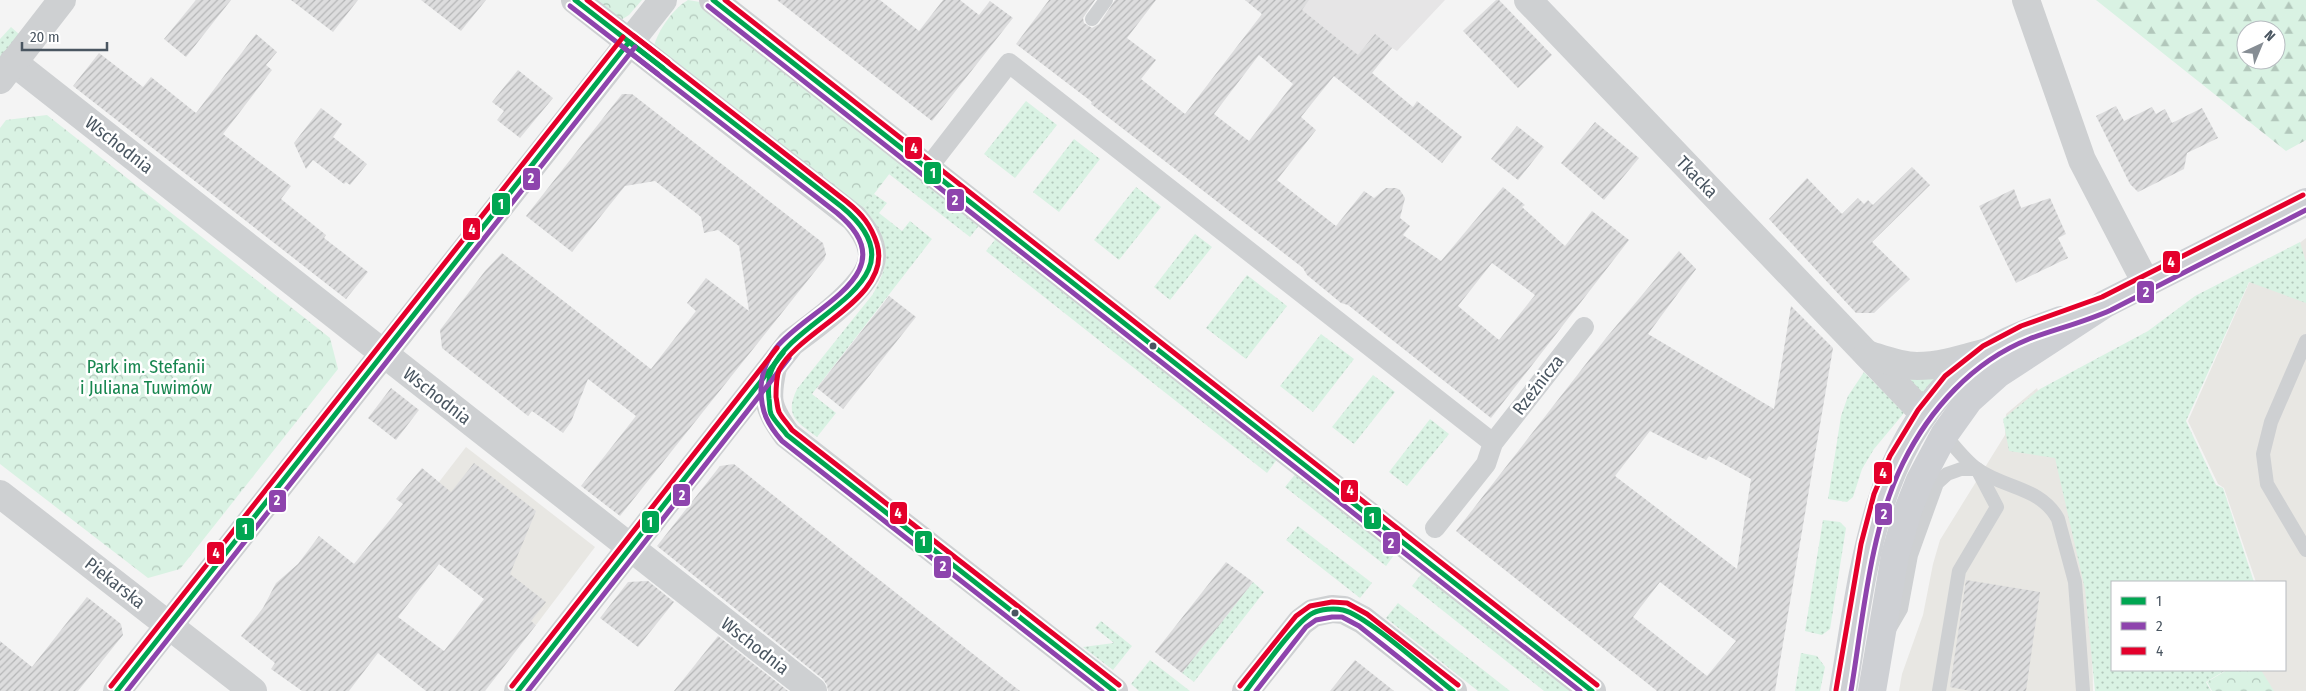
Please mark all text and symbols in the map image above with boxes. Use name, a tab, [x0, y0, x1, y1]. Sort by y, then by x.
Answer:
scale bar	[22, 20, 108, 52]
north arrow	[2236, 20, 2286, 70]
text: N	[2261, 27, 2279, 45]
text: 20 m	[30, 28, 60, 46]
street label: Wschodnia	[81, 112, 157, 178]
line badge: 4	[904, 136, 923, 160]
text: 4	[910, 140, 918, 157]
street label: Tkacka	[1672, 151, 1722, 203]
line badge: 1	[923, 161, 942, 185]
text: 1	[930, 165, 936, 182]
line badge: 2	[522, 167, 541, 191]
text: 2	[527, 170, 535, 187]
line badge: 2	[946, 188, 965, 212]
line badge: 1	[491, 192, 511, 216]
text: 2	[951, 192, 959, 209]
text: 1	[498, 196, 504, 213]
line badge: 4	[462, 217, 481, 241]
text: 4	[468, 221, 476, 238]
line badge: 4	[2162, 250, 2181, 274]
text: 4	[2167, 254, 2175, 271]
line badge: 2	[2136, 280, 2155, 304]
text: 2	[2142, 284, 2150, 301]
unlabelled marker	[1148, 341, 1158, 351]
street label: Rzeźnicza	[1508, 350, 1568, 419]
park label: Park im. Stefanii i Juliana Tuwimów	[80, 356, 212, 399]
street label: Wschodnia	[399, 363, 475, 429]
line badge: 4	[1873, 461, 1893, 485]
text: 4	[1879, 465, 1887, 482]
line badge: 4	[1340, 479, 1359, 503]
text: 4	[1346, 482, 1354, 499]
line badge: 2	[672, 483, 691, 507]
text: 2	[678, 487, 686, 504]
line badge: 2	[268, 489, 287, 513]
text: 2	[273, 492, 281, 509]
line badge: 4	[889, 501, 908, 525]
line badge: 2	[1874, 502, 1893, 526]
text: 4	[894, 505, 902, 522]
line badge: 1	[1363, 506, 1382, 530]
text: 2	[1880, 506, 1888, 523]
line badge: 1	[641, 510, 660, 534]
text: 1	[1369, 510, 1375, 527]
text: 1	[647, 514, 653, 531]
line badge: 1	[235, 517, 255, 541]
text: 1	[242, 521, 248, 538]
line badge: 1	[914, 530, 933, 554]
line badge: 2	[1382, 531, 1401, 555]
text: 1	[920, 533, 926, 550]
text: 2	[1387, 535, 1395, 552]
line badge: 4	[206, 541, 225, 565]
text: 4	[212, 545, 220, 562]
street label: Piekarska	[80, 553, 150, 613]
line badge: 2	[933, 555, 952, 579]
text: 2	[939, 558, 947, 575]
legend	[2111, 581, 2286, 671]
text: 1	[2156, 592, 2162, 610]
unlabelled marker	[1010, 608, 1020, 618]
street label: Wschodnia	[717, 613, 793, 679]
text: 2	[2156, 617, 2163, 635]
text: 4	[2156, 642, 2163, 660]

